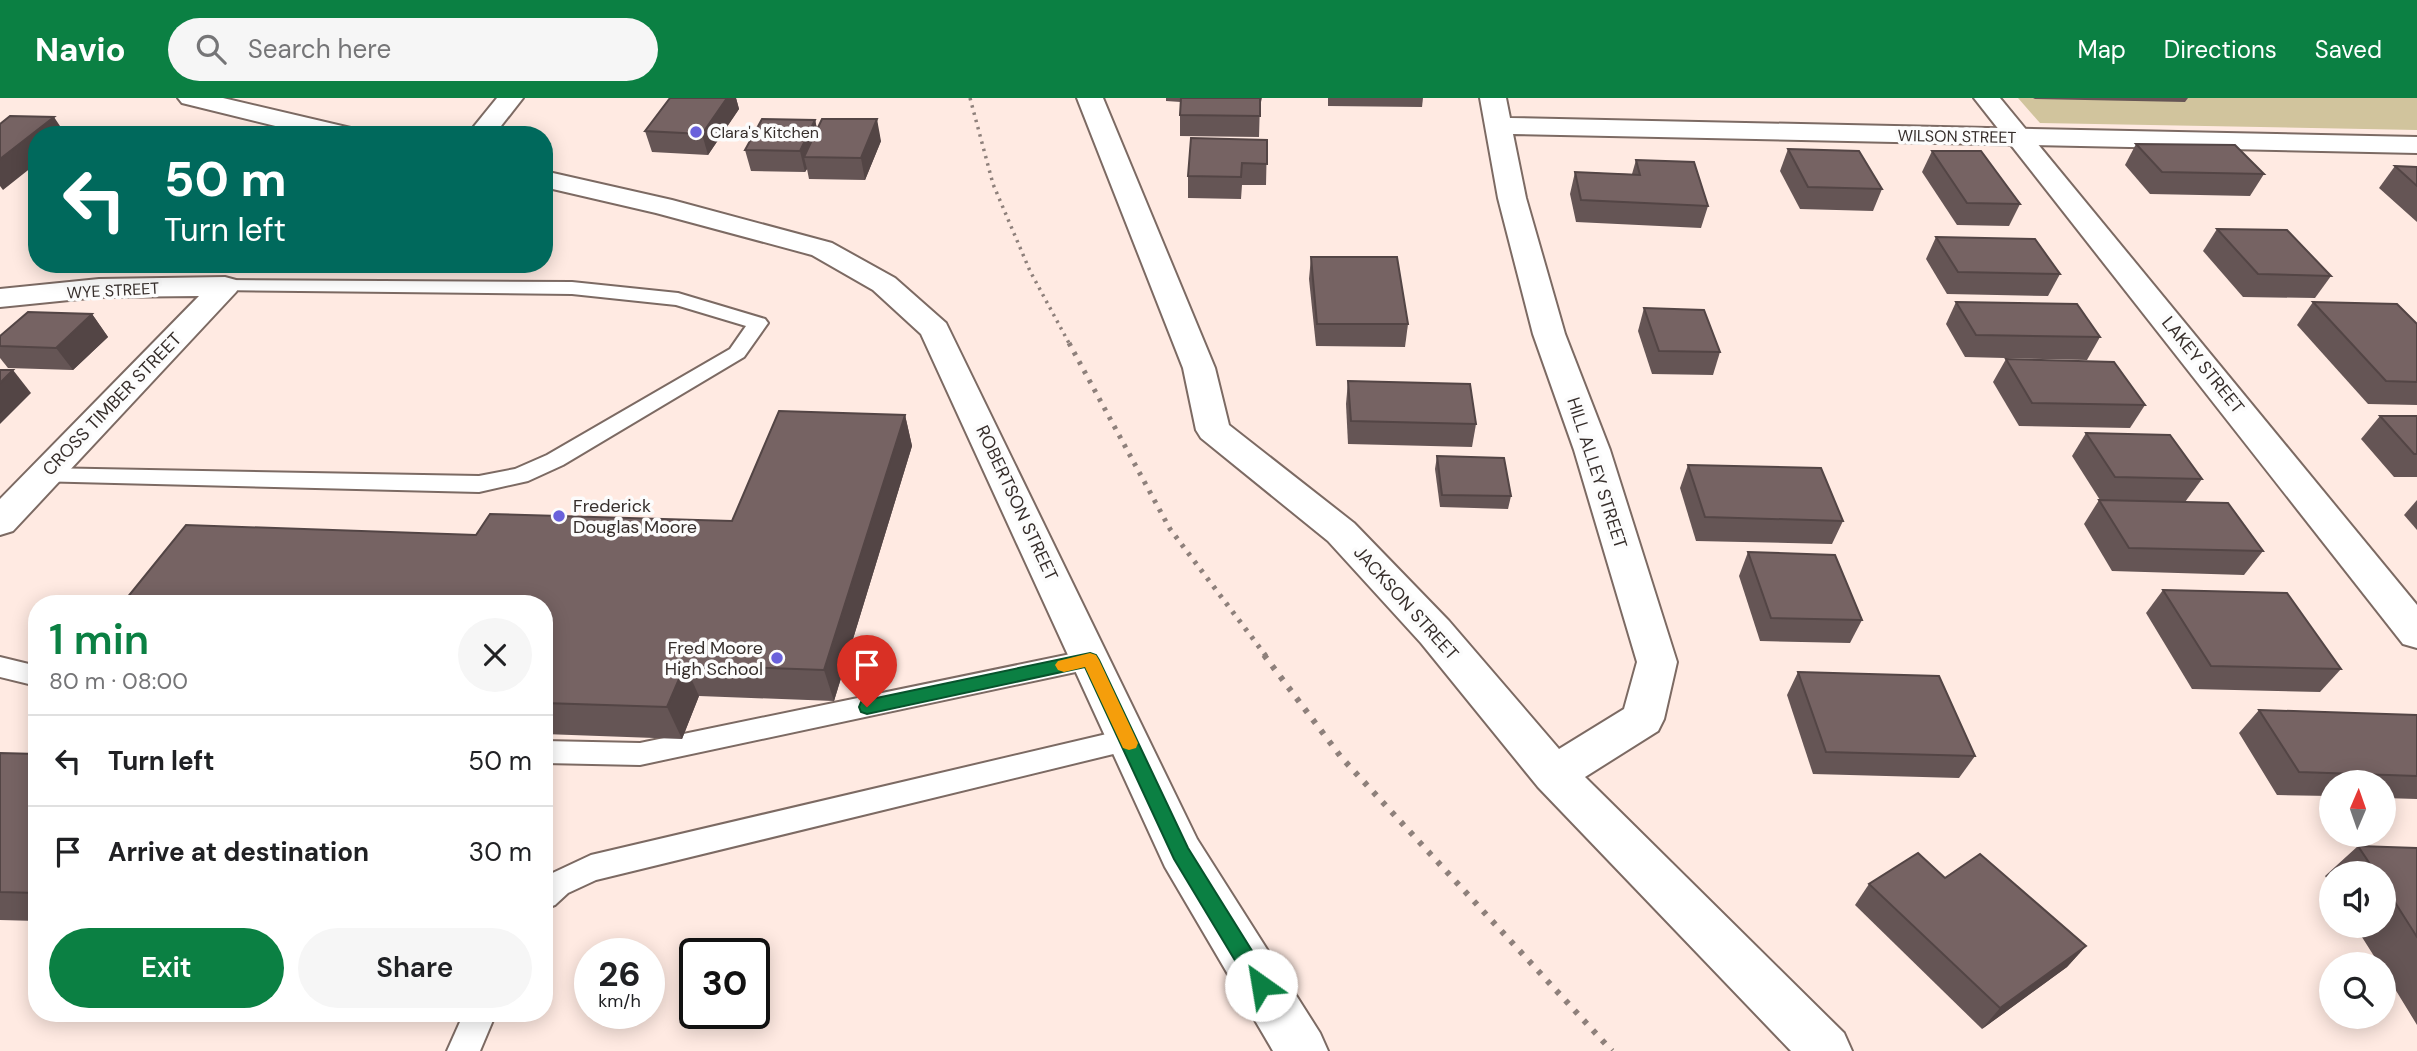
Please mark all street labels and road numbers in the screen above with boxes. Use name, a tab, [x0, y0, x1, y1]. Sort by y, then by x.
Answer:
street label: WILSON STREET	[1897, 125, 2017, 148]
street label: WYE STREET	[66, 278, 160, 303]
street label: LAKEY STREET	[2156, 311, 2250, 419]
street label: CROSS TIMBER STREET	[37, 327, 187, 481]
street label: HILL ALLEY STREET	[1561, 394, 1633, 552]
street label: ROBERTSON STREET	[970, 421, 1064, 585]
street label: JACKSON STREET	[1348, 541, 1464, 665]

